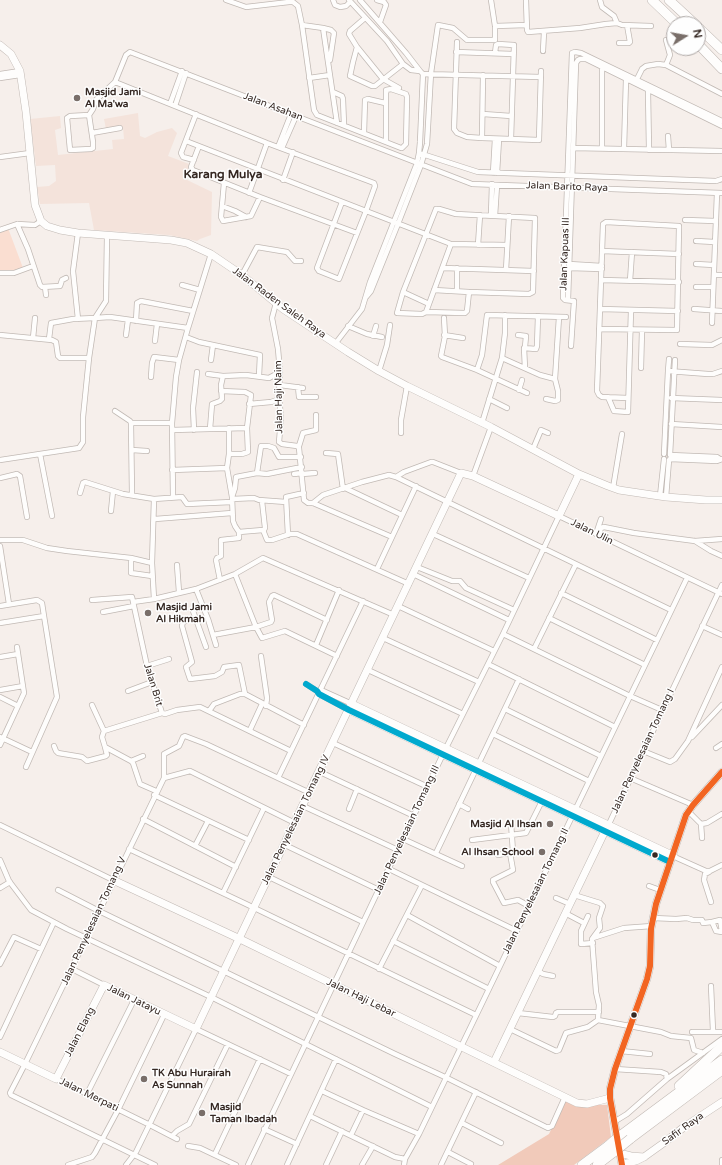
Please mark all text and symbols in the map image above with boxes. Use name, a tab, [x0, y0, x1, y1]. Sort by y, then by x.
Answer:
north arrow	[666, 16, 706, 56]
text: N	[690, 28, 705, 39]
place label: Masjid Jami Al Ma'wa	[85, 86, 141, 110]
street label: Jalan Asahan	[242, 90, 304, 124]
marker: Masjid Jami Al Ma'wa	[72, 93, 82, 103]
district label: Karang Mulya	[184, 168, 262, 182]
street label: Jalan Barito Raya	[526, 180, 608, 194]
street label: Jalan Kapuas III	[558, 217, 572, 291]
street label: Jalan Raden Saleh Raya	[230, 265, 328, 341]
street label: Jalan Haji Naim	[272, 360, 286, 434]
street label: Jalan Ulin	[569, 517, 615, 547]
place label: Masjid Jami Al Hikmah	[156, 601, 212, 624]
marker: Masjid Jami Al Hikmah	[143, 608, 153, 618]
street label: Jalan Brit	[141, 662, 165, 708]
street label: Jalan Penyelesaian Tomang I	[609, 687, 677, 815]
street label: Jalan Penyelesaian Tomang IV	[259, 753, 333, 887]
street label: Jalan Penyelesaian Tomang III	[372, 763, 442, 897]
place label: Masjid Al Ihsan	[470, 818, 542, 830]
marker: Masjid Al Ihsan	[545, 819, 555, 829]
street label: Jalan Penyelesaian Tomang II	[500, 826, 572, 956]
place label: Al Ihsan School	[461, 846, 534, 858]
marker: Al Ihsan School	[537, 847, 547, 857]
unlabelled marker	[650, 850, 660, 860]
street label: Jalan Penyelesaian Tomang V	[59, 855, 129, 987]
street label: Jalan Haji Lebar	[325, 976, 397, 1020]
street label: Jalan Jatayu	[105, 982, 163, 1018]
street label: Jalan Elang	[62, 1005, 98, 1059]
unlabelled marker	[629, 1010, 639, 1020]
place label: TK Abu Hurairah As Sunnah	[152, 1067, 231, 1090]
marker: TK Abu Hurairah As Sunnah	[139, 1074, 149, 1084]
street label: Jalan Merpati	[58, 1076, 120, 1114]
place label: Masjid Taman Ibadah	[210, 1101, 277, 1124]
marker: Masjid Taman Ibadah	[197, 1108, 207, 1118]
street label: Safir Raya	[660, 1110, 706, 1148]

